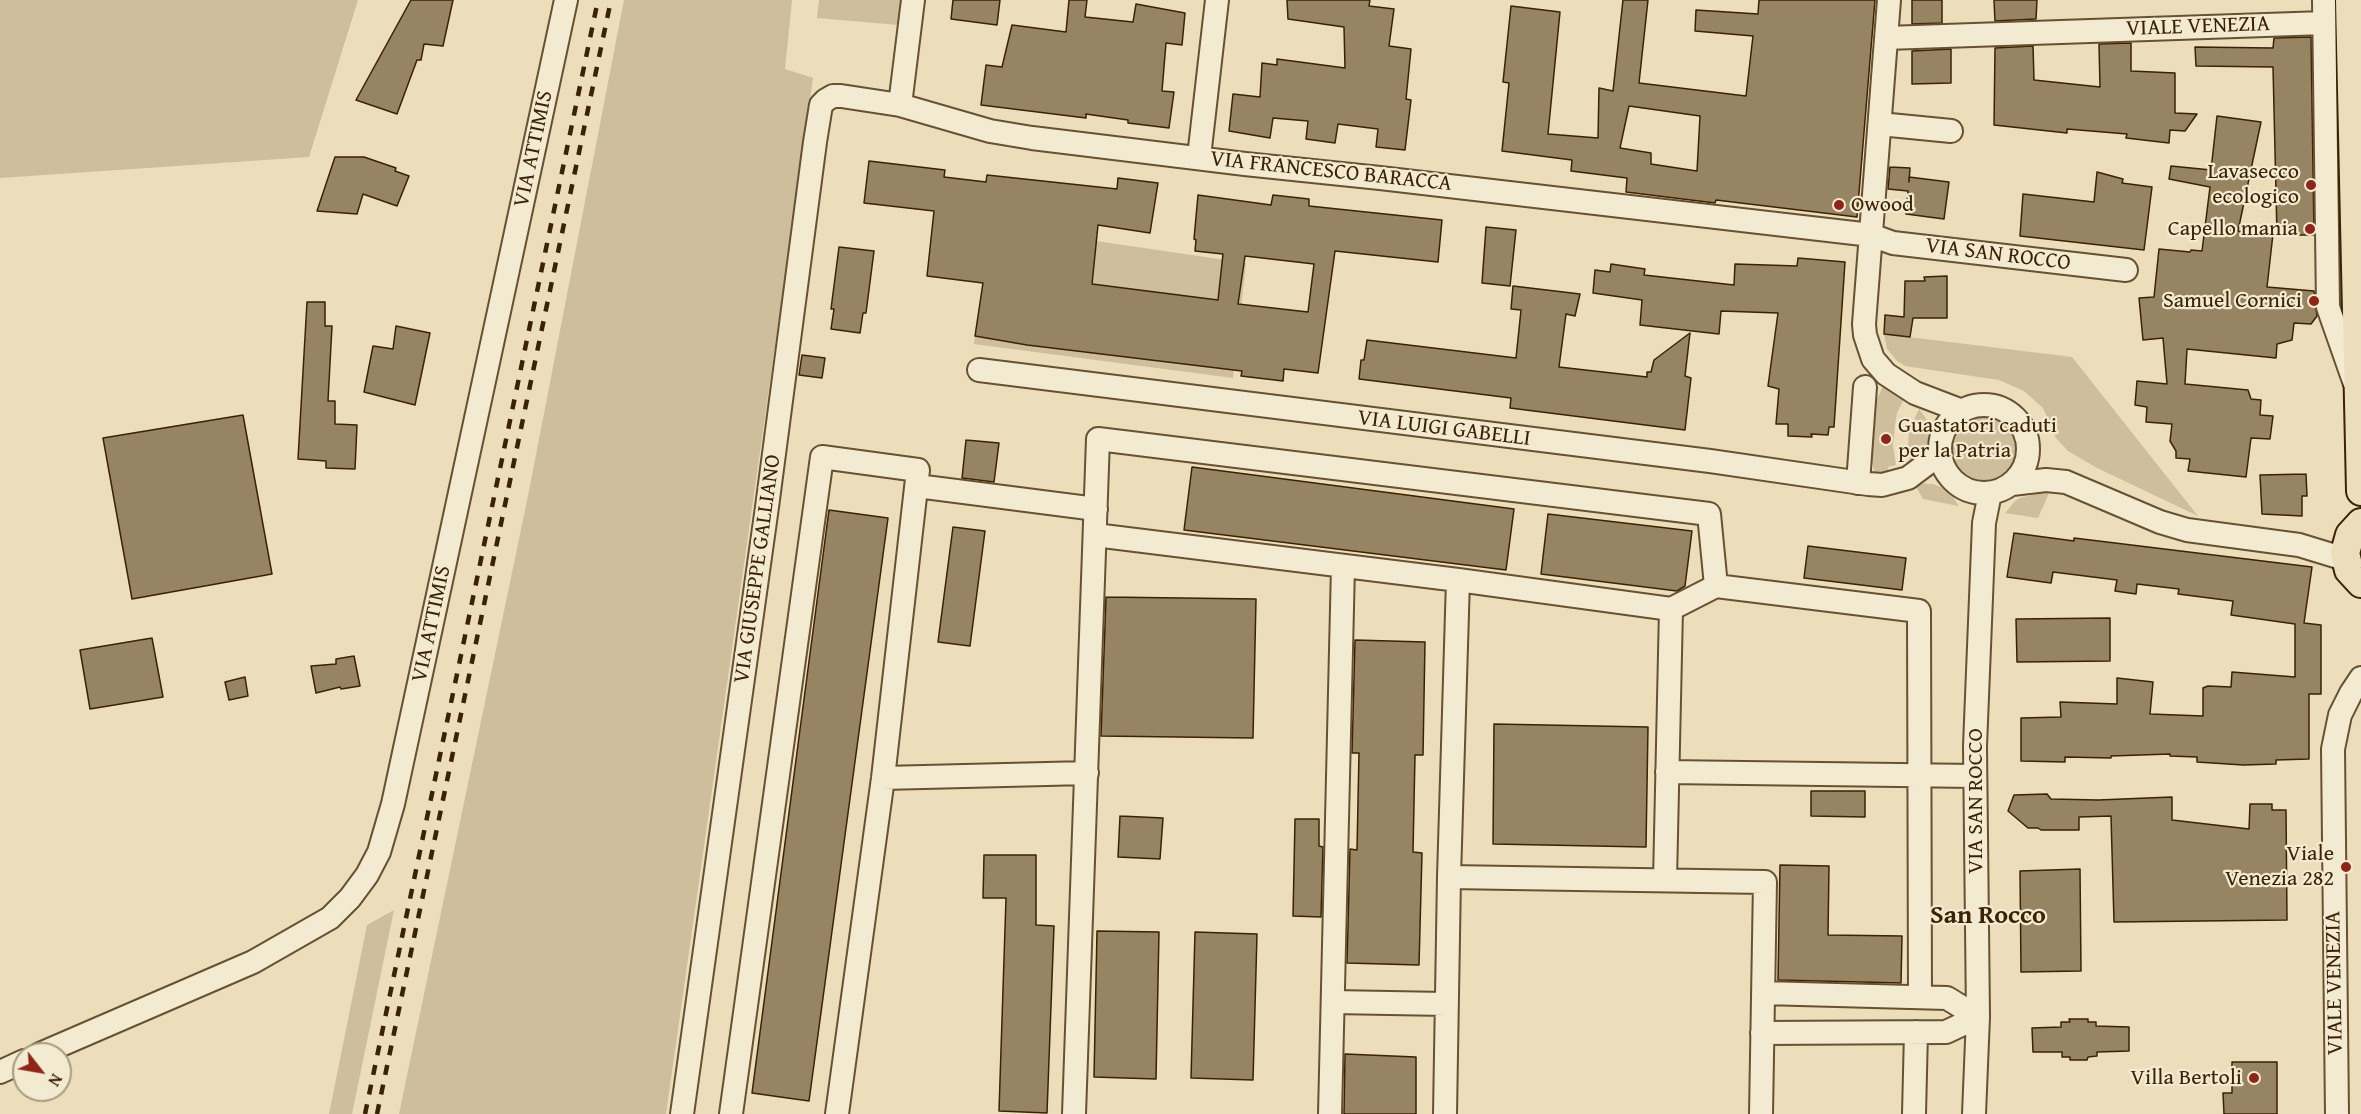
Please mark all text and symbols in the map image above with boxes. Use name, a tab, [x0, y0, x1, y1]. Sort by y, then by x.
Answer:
street label: VIALE VENEZIA	[2126, 11, 2270, 43]
street label: VIA ATTIMIS	[509, 88, 559, 210]
street label: VIA FRANCESCO BARACCA	[1209, 146, 1453, 198]
place label: Lavasecco ecologico	[2208, 159, 2299, 210]
marker: Lavasecco ecologico	[2304, 178, 2318, 192]
place label: Owood	[1851, 192, 1914, 218]
marker: Owood	[1832, 198, 1846, 212]
place label: Capello mania	[2168, 216, 2298, 242]
marker: Capello mania	[2303, 222, 2317, 236]
street label: VIA SAN ROCCO	[1924, 233, 2072, 277]
place label: Samuel Cornici	[2163, 288, 2302, 314]
marker: Samuel Cornici	[2307, 294, 2321, 308]
street label: VIA LUIGI GABELLI	[1356, 405, 1532, 453]
place label: Guastatori caduti per la Patria	[1898, 413, 2057, 464]
marker: Guastatori caduti per la Patria	[1879, 432, 1893, 446]
street label: VIA GIUSEPPE GALLIANO	[729, 453, 787, 685]
street label: VIA ATTIMIS	[407, 563, 457, 685]
street label: VIA SAN ROCCO	[1963, 728, 1989, 874]
place label: Viale Venezia 282	[2225, 841, 2334, 892]
marker: Viale Venezia 282	[2339, 860, 2353, 874]
district label: San Rocco	[1930, 900, 2046, 932]
street label: VIALE VENEZIA	[2321, 911, 2349, 1055]
north arrow	[12, 1042, 72, 1102]
place label: Villa Bertoli	[2131, 1065, 2242, 1091]
text: N	[43, 1069, 69, 1091]
marker: Villa Bertoli	[2247, 1071, 2261, 1085]

